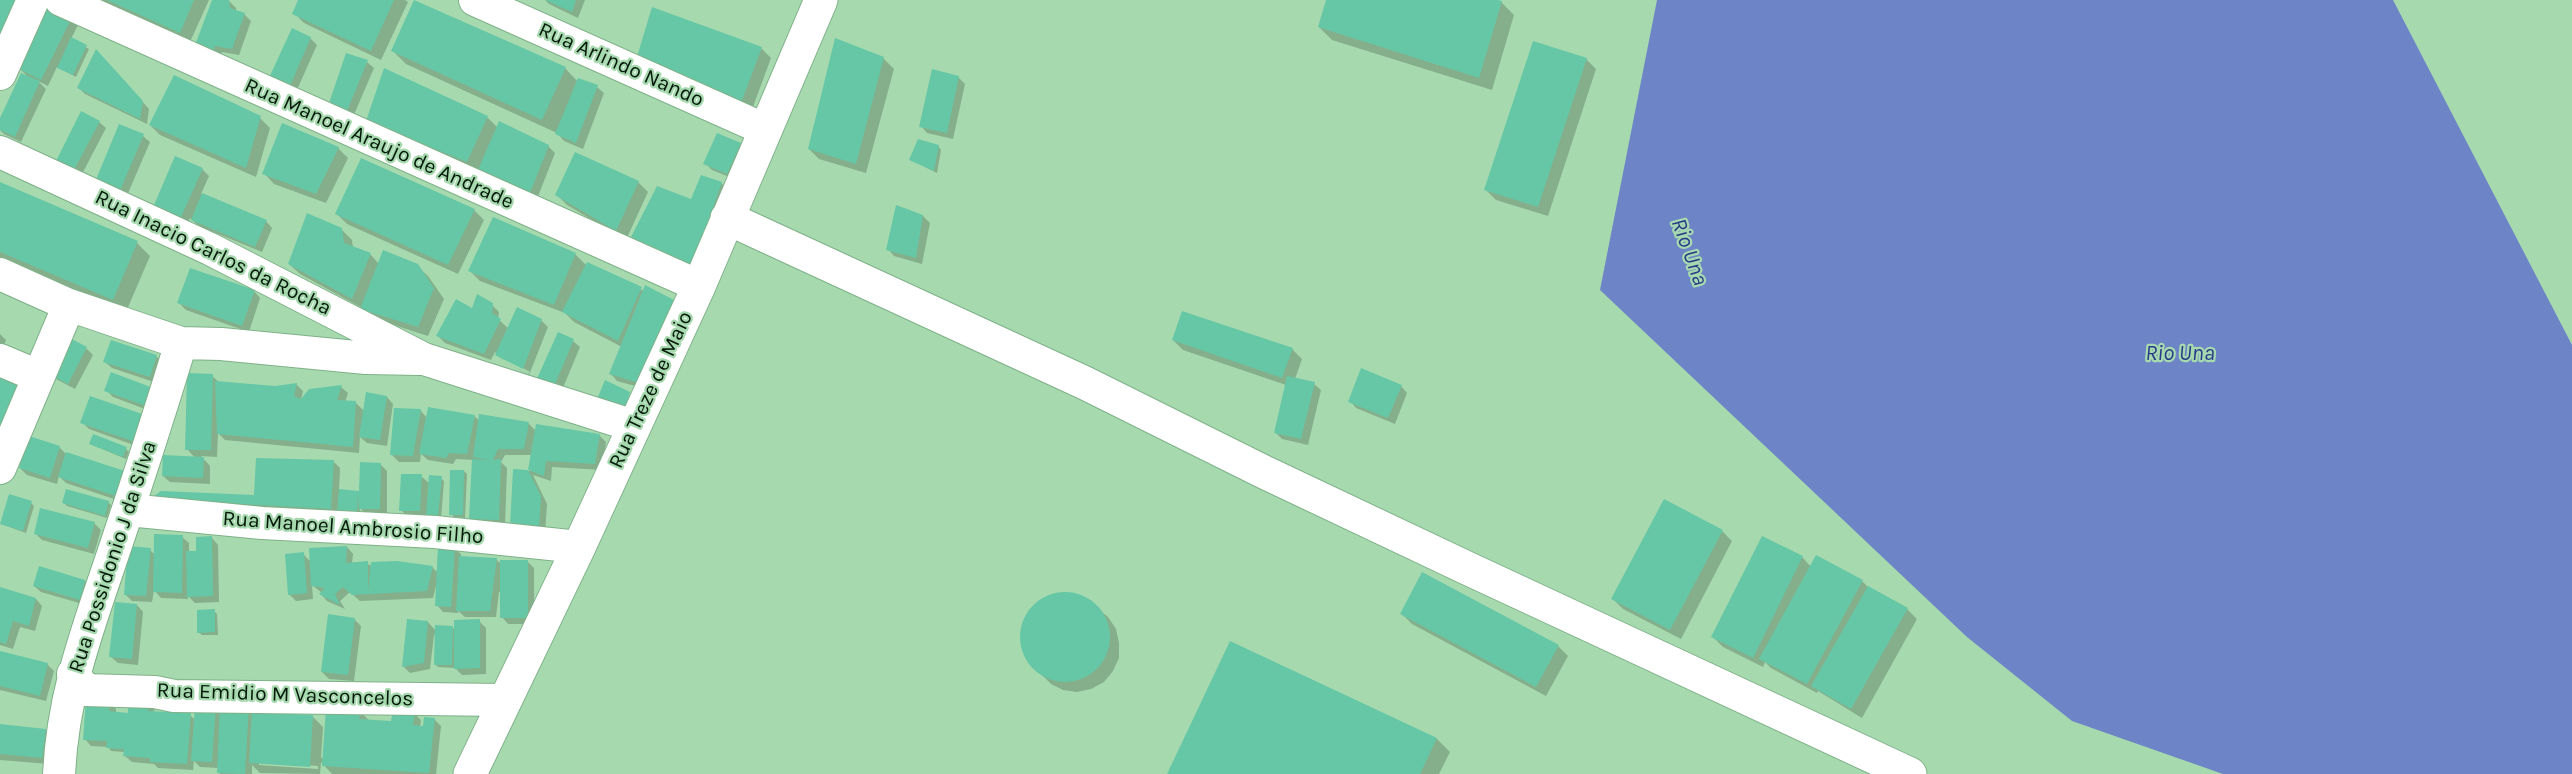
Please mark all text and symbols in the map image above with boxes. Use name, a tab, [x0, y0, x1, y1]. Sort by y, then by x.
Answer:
street label: Rua Arlindo Nando	[535, 17, 707, 113]
street label: Rua Manoel Araujo de Andrade	[240, 73, 518, 215]
street label: Rua Inacio Carlos da Rocha	[91, 185, 335, 321]
water label: Rio Una	[1665, 215, 1713, 289]
street label: Rua Treze de Maio	[604, 307, 698, 473]
water label: Rio Una	[2145, 341, 2215, 367]
street label: Rua Possidonio J da Silva	[64, 438, 162, 676]
street label: Rua Manoel Ambrosio Filho	[222, 506, 484, 550]
street label: Rua Emidio M Vasconcelos	[156, 678, 414, 712]

